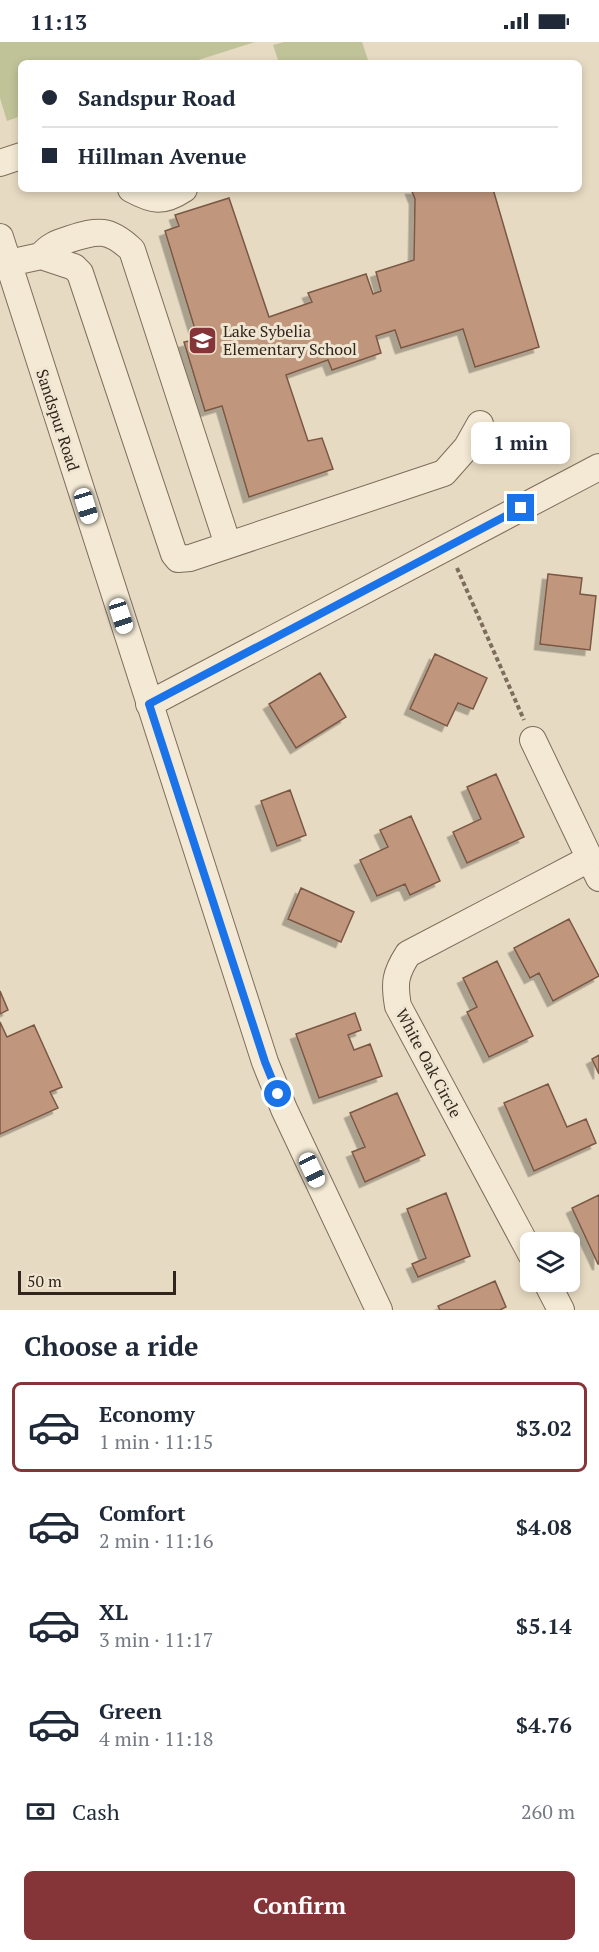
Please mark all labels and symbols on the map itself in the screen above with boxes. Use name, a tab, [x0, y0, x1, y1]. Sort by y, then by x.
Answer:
place label: Lake Sybelia Elementary School	[223, 320, 357, 360]
school or university icon: Lake Sybelia Elementary School	[186, 324, 218, 356]
street label: Sandspur Road	[31, 366, 85, 474]
callout: 1 min	[472, 421, 570, 463]
car	[72, 486, 100, 526]
route end	[507, 494, 534, 521]
car	[107, 596, 135, 636]
street label: White Oak Circle	[391, 1005, 467, 1121]
route start	[264, 1080, 291, 1107]
car	[296, 1150, 328, 1190]
scale bar	[18, 1268, 176, 1296]

